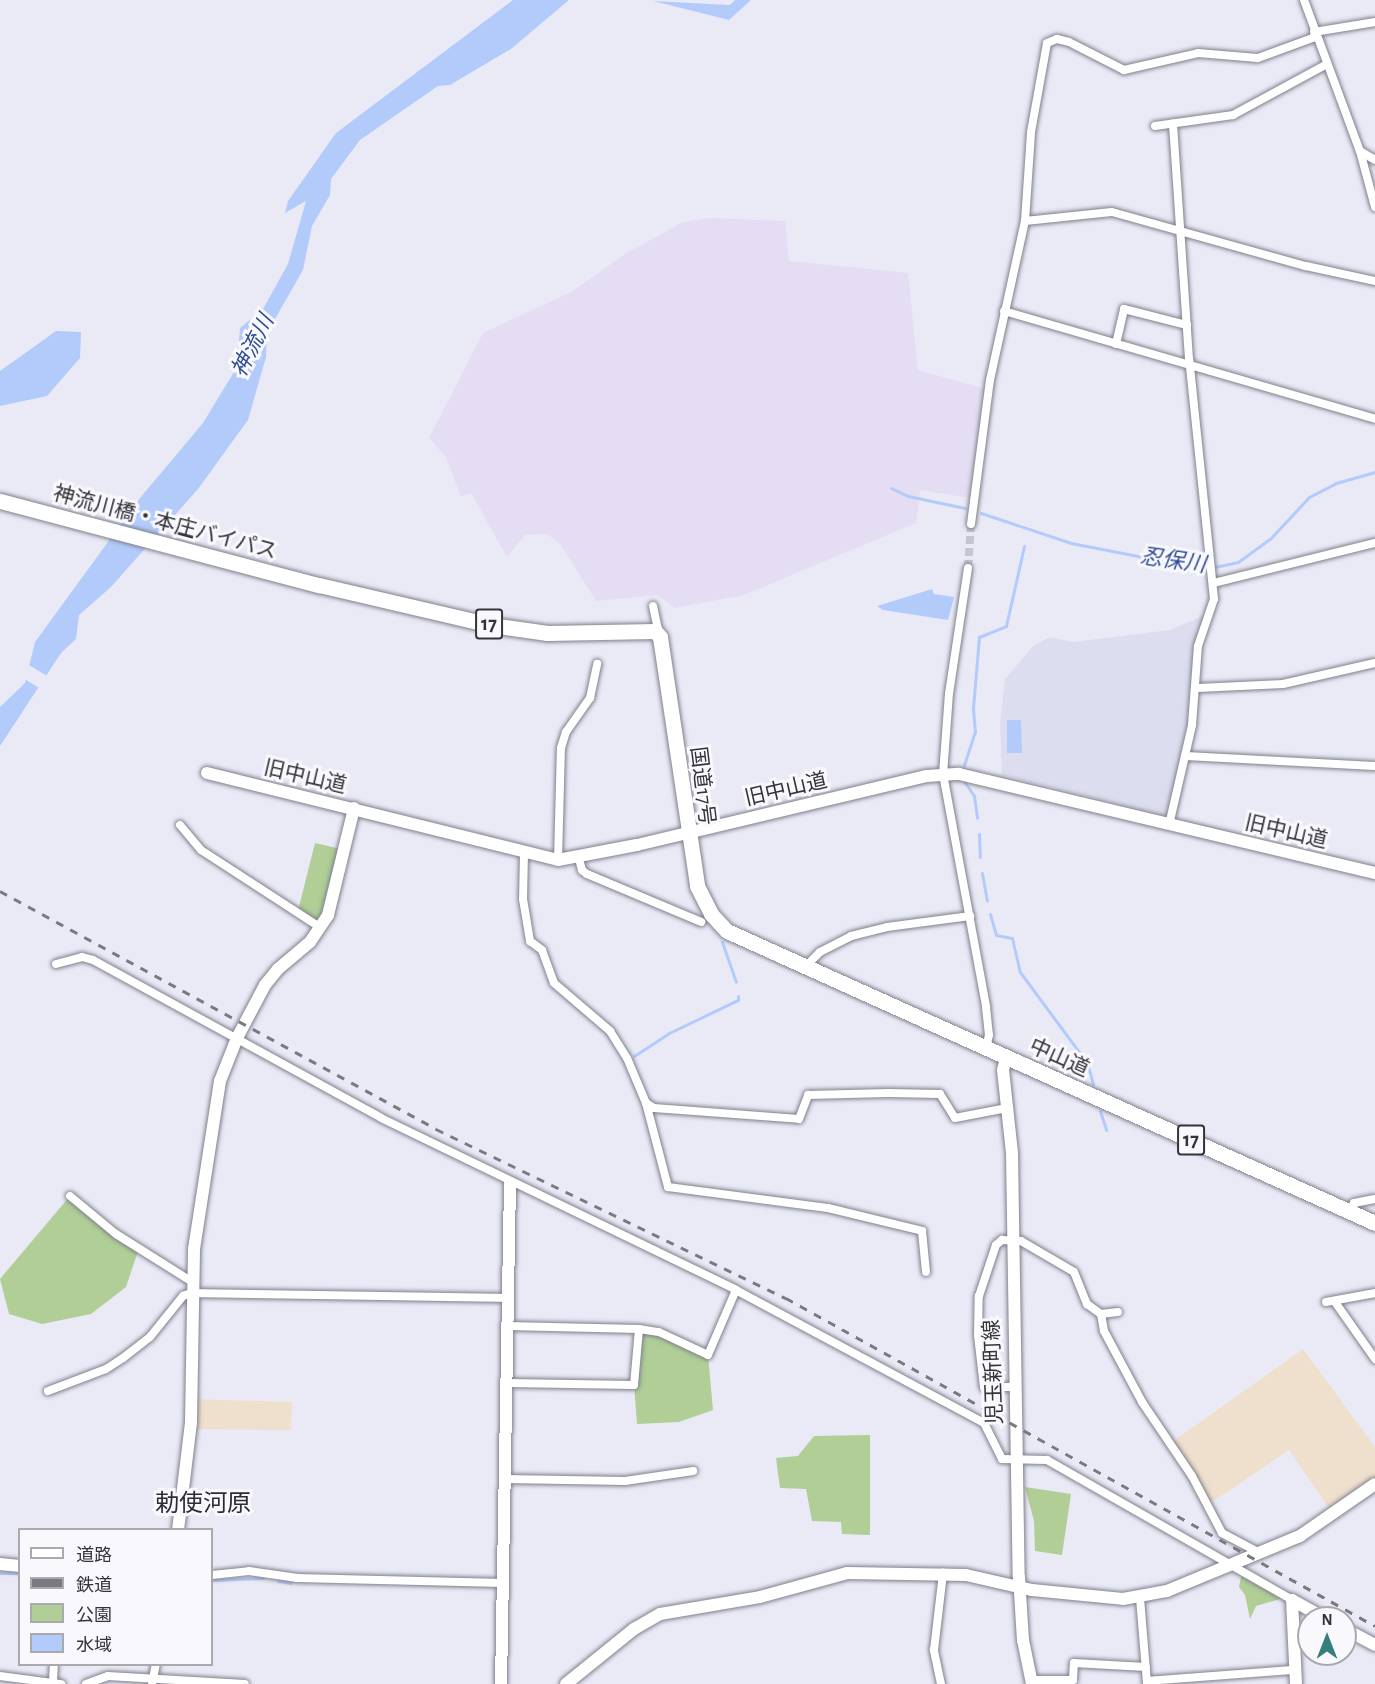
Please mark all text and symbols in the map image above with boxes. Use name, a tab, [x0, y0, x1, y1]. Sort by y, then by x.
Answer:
water label: 神流川	[226, 311, 280, 381]
street label: 神流川橋・本庄バイパス	[50, 481, 280, 565]
water label: 忍保川	[1138, 543, 1208, 579]
road number: 17	[474, 607, 504, 641]
street label: 国道17号	[685, 745, 719, 827]
street label: 旧中山道	[261, 755, 349, 799]
street label: 旧中山道	[742, 768, 830, 812]
street label: 旧中山道	[1242, 810, 1330, 854]
street label: 中山道	[1025, 1034, 1093, 1082]
road number: 17	[1176, 1123, 1206, 1157]
street label: 児玉新町線	[980, 1319, 1008, 1425]
district label: 勅使河原	[155, 1491, 251, 1519]
legend	[18, 1528, 213, 1666]
text: 道路	[76, 1547, 112, 1565]
text: 鉄道	[76, 1577, 112, 1595]
north arrow	[1297, 1606, 1357, 1666]
text: 公園	[76, 1607, 112, 1625]
text: N	[1321, 1612, 1333, 1628]
text: 水域	[76, 1637, 112, 1655]

